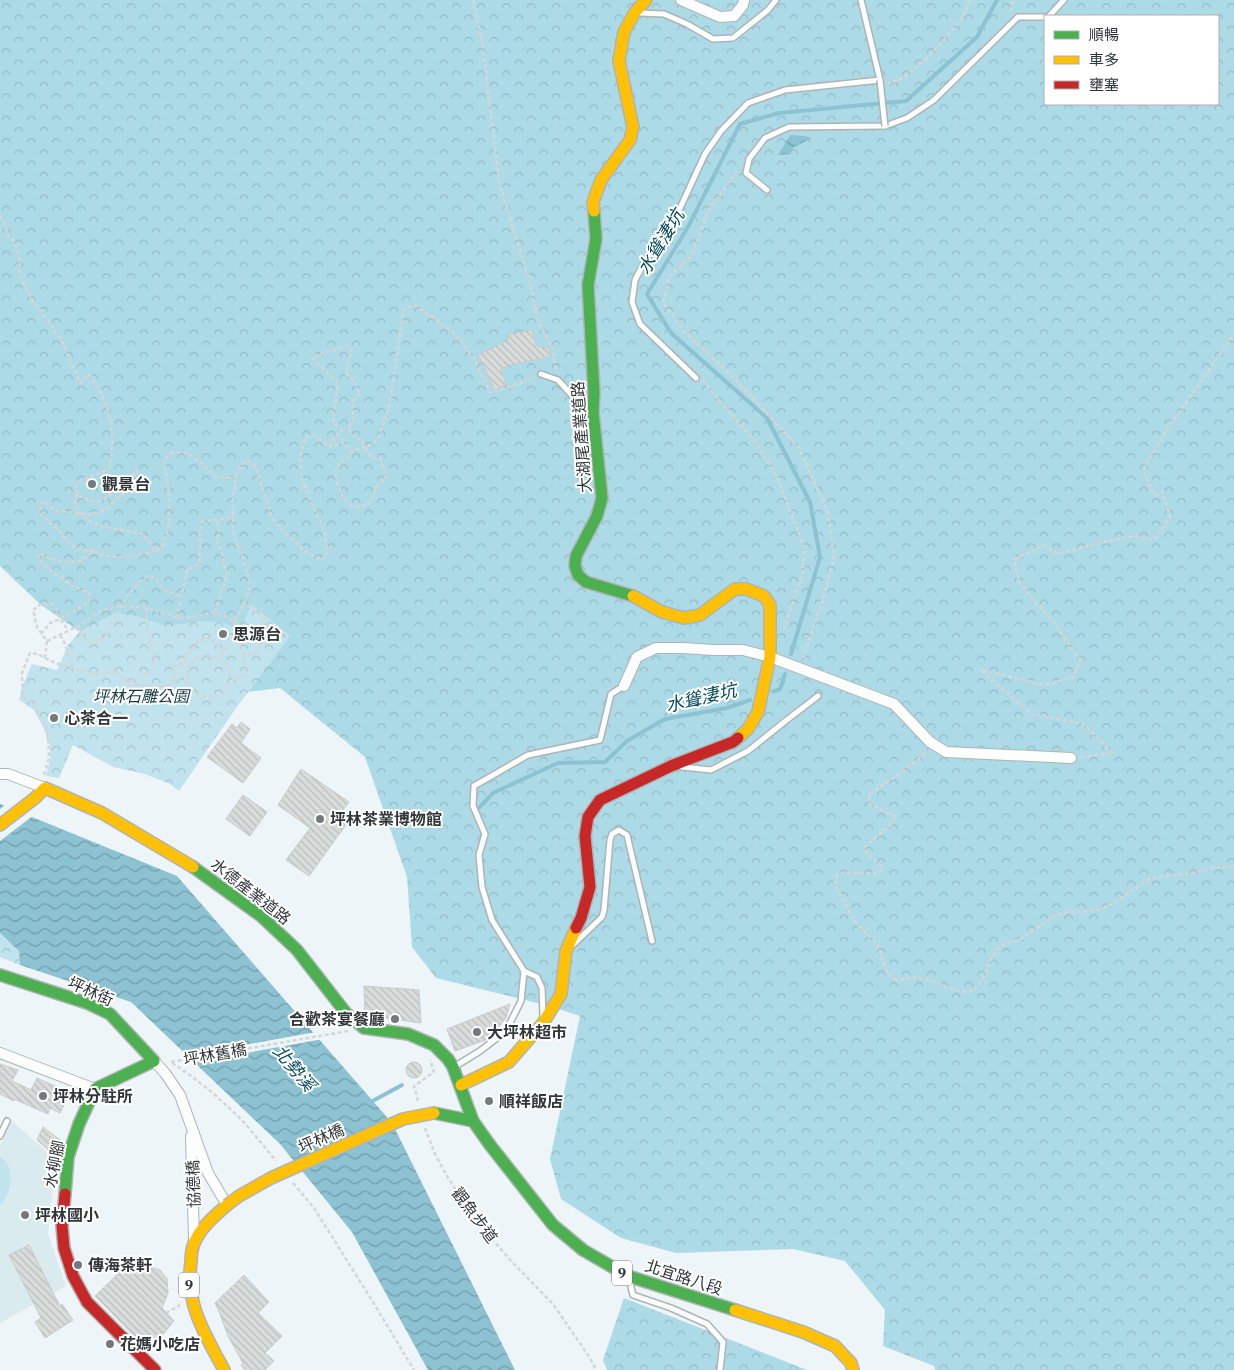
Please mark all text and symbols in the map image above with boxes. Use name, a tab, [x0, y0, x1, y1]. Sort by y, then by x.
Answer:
legend	[1044, 15, 1219, 105]
text: 順暢	[1089, 24, 1119, 47]
text: 車多	[1089, 49, 1119, 72]
text: 壅塞	[1089, 74, 1119, 97]
water label: 水聳淒坑	[631, 202, 693, 280]
street label: 大湖尾產業道路	[566, 380, 598, 494]
place label: 觀景台	[102, 473, 150, 497]
marker: 觀景台	[86, 478, 98, 490]
place label: 思源台	[233, 623, 281, 647]
marker: 思源台	[217, 628, 229, 640]
water label: 水聳淒坑	[663, 677, 742, 720]
park label: 坪林石雕公園	[93, 685, 191, 709]
place label: 心茶合一	[64, 707, 128, 731]
marker: 心茶合一	[48, 712, 60, 724]
place label: 坪林茶業博物館	[330, 808, 442, 832]
marker: 坪林茶業博物館	[314, 813, 326, 825]
street label: 水德產業道路	[205, 853, 296, 931]
street label: 坪林街	[64, 971, 117, 1013]
place label: 合歡茶宴餐廳	[289, 1008, 385, 1032]
marker: 合歡茶宴餐廳	[389, 1013, 401, 1025]
place label: 大坪林超市	[487, 1021, 567, 1045]
marker: 大坪林超市	[471, 1026, 483, 1038]
street label: 坪林舊橋	[182, 1038, 249, 1072]
water label: 北勢溪	[266, 1039, 323, 1100]
place label: 坪林分駐所	[53, 1085, 133, 1109]
marker: 坪林分駐所	[37, 1090, 49, 1102]
place label: 順祥飯店	[499, 1090, 563, 1114]
marker: 順祥飯店	[483, 1095, 495, 1107]
street label: 坪林橋	[295, 1118, 348, 1160]
street label: 水柳腳	[39, 1138, 71, 1190]
street label: 協德橋	[181, 1160, 207, 1208]
street label: 觀魚步道	[445, 1183, 503, 1248]
place label: 坪林國小	[35, 1204, 99, 1228]
marker: 坪林國小	[19, 1209, 31, 1221]
place label: 傳海茶軒	[88, 1254, 152, 1278]
street label: 北宜路八段	[642, 1254, 725, 1302]
marker: 傳海茶軒	[72, 1259, 84, 1271]
road number: 9	[612, 1260, 632, 1286]
road number: 9	[179, 1272, 199, 1298]
place label: 花媽小吃店	[120, 1333, 200, 1357]
marker: 花媽小吃店	[104, 1338, 116, 1350]

